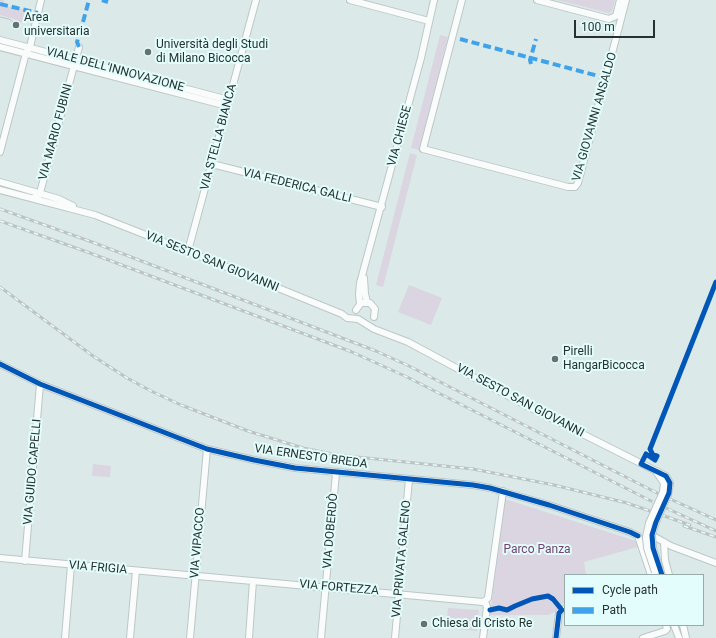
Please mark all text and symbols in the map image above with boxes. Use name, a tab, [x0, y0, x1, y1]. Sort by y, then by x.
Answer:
place label: Area universitaria	[24, 11, 89, 39]
scale bar	[576, 12, 657, 38]
marker: Area universitaria	[11, 20, 21, 30]
text: 100 m	[581, 20, 615, 34]
place label: Università degli Studi di Milano Bicocca	[156, 38, 268, 66]
street label: VIALE DELL'INNOVAZIONE	[44, 45, 186, 95]
marker: Università degli Studi di Milano Bicocca	[143, 47, 153, 57]
street label: VIA GIOVANNI ANSALDO	[570, 51, 620, 183]
street label: VIA MARIO FUBINI	[36, 82, 76, 182]
street label: VIA STELLA BIANCA	[198, 82, 240, 192]
street label: VIA CHIESE	[385, 104, 415, 168]
street label: VIA FEDERICA GALLI	[241, 166, 353, 206]
street label: VIA SESTO SAN GIOVANNI	[143, 229, 281, 295]
place label: Pirelli HangarBicocca	[563, 345, 645, 373]
marker: Pirelli HangarBicocca	[550, 354, 560, 364]
street label: VIA SESTO SAN GIOVANNI	[454, 361, 586, 441]
street label: VIA GUIDO CAPELLI	[21, 418, 45, 526]
street label: VIA ERNESTO BREDA	[254, 442, 368, 472]
street label: VIA DOBERDÒ	[321, 493, 341, 569]
street label: VIA PRIVATA GALENO	[390, 500, 414, 618]
street label: VIA VIPACCO	[188, 507, 208, 579]
park label: Parco Panza	[503, 543, 571, 557]
street label: VIA FRIGIA	[68, 558, 128, 578]
legend	[564, 574, 704, 626]
street label: VIA FORTEZZA	[299, 577, 379, 599]
text: Cycle path	[602, 583, 658, 597]
text: Path	[602, 603, 627, 617]
place label: Chiesa di Cristo Re	[432, 617, 532, 631]
marker: Chiesa di Cristo Re	[419, 619, 429, 629]

